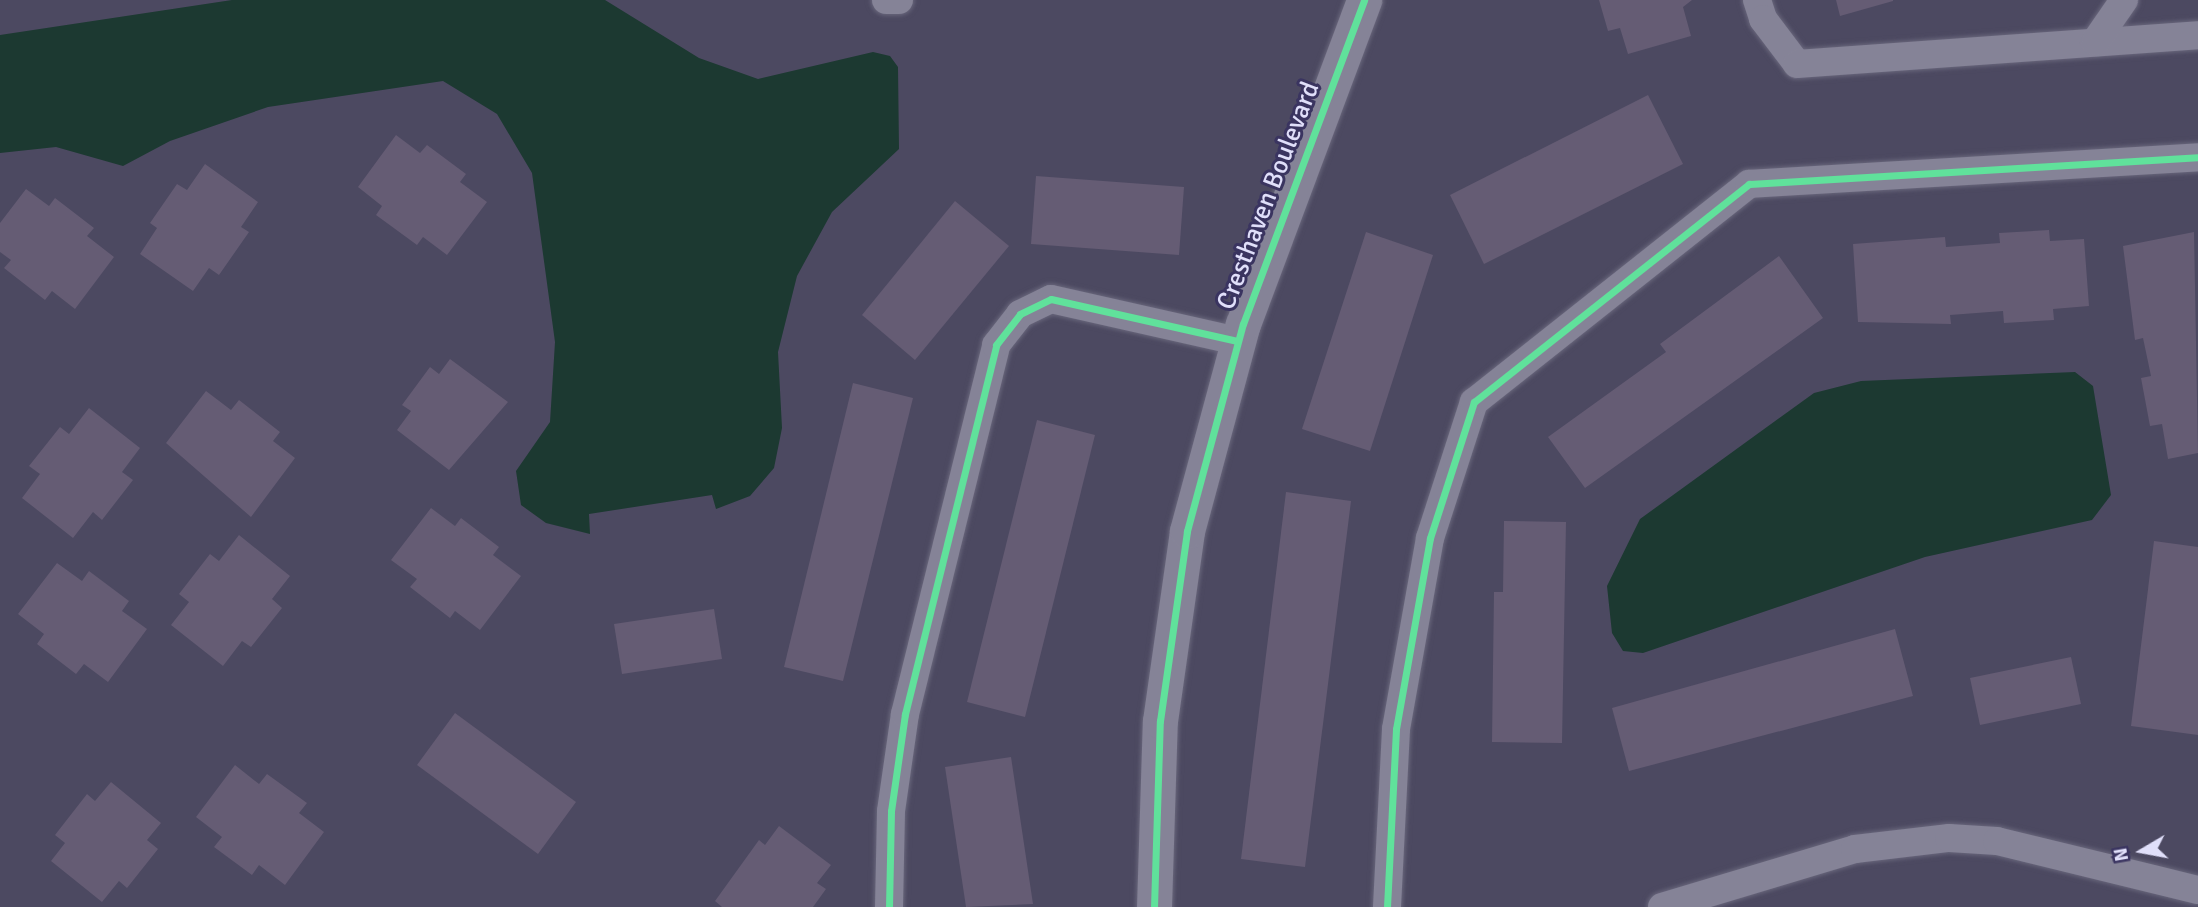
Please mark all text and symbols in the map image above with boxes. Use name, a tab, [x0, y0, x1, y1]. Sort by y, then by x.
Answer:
street label: Cresthaven Boulevard	[1211, 78, 1327, 314]
north arrow	[2107, 816, 2177, 886]
text: N	[2108, 846, 2134, 863]

